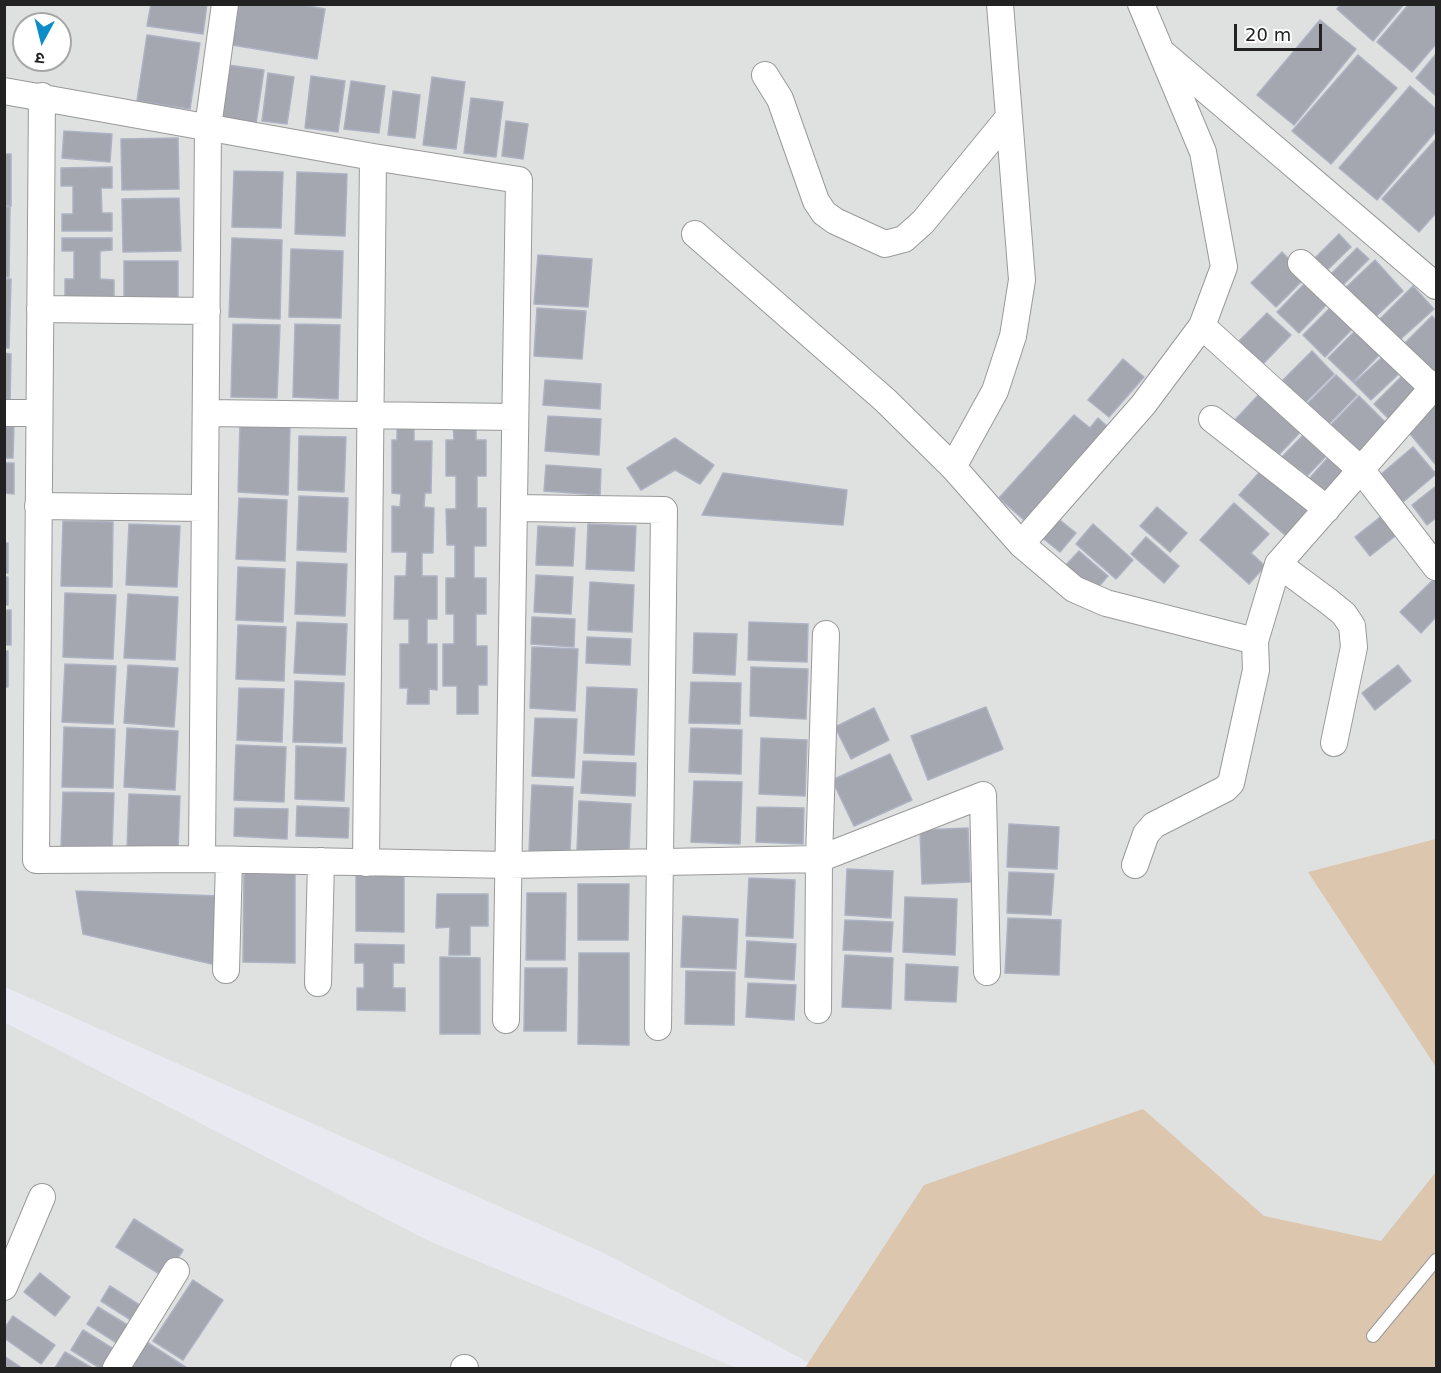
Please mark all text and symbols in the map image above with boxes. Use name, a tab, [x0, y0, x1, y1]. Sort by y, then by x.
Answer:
north arrow	[12, 12, 72, 72]
scale bar	[1237, 12, 1326, 50]
text: 20 m	[1245, 24, 1291, 45]
text: उ	[34, 48, 46, 68]

